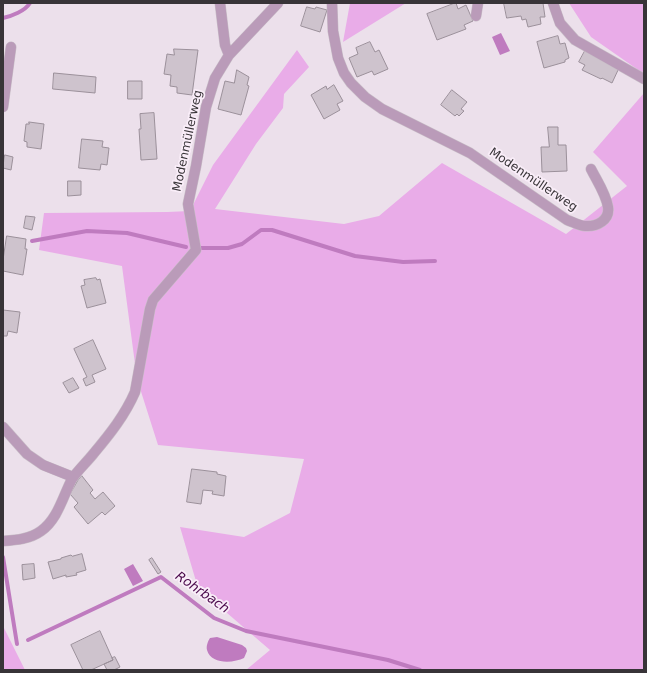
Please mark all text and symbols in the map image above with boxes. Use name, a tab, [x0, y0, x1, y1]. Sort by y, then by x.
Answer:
street label: Modenmüllerweg	[170, 89, 206, 193]
street label: Modenmüllerweg	[486, 145, 580, 215]
water label: Rohrbach	[172, 569, 232, 617]

